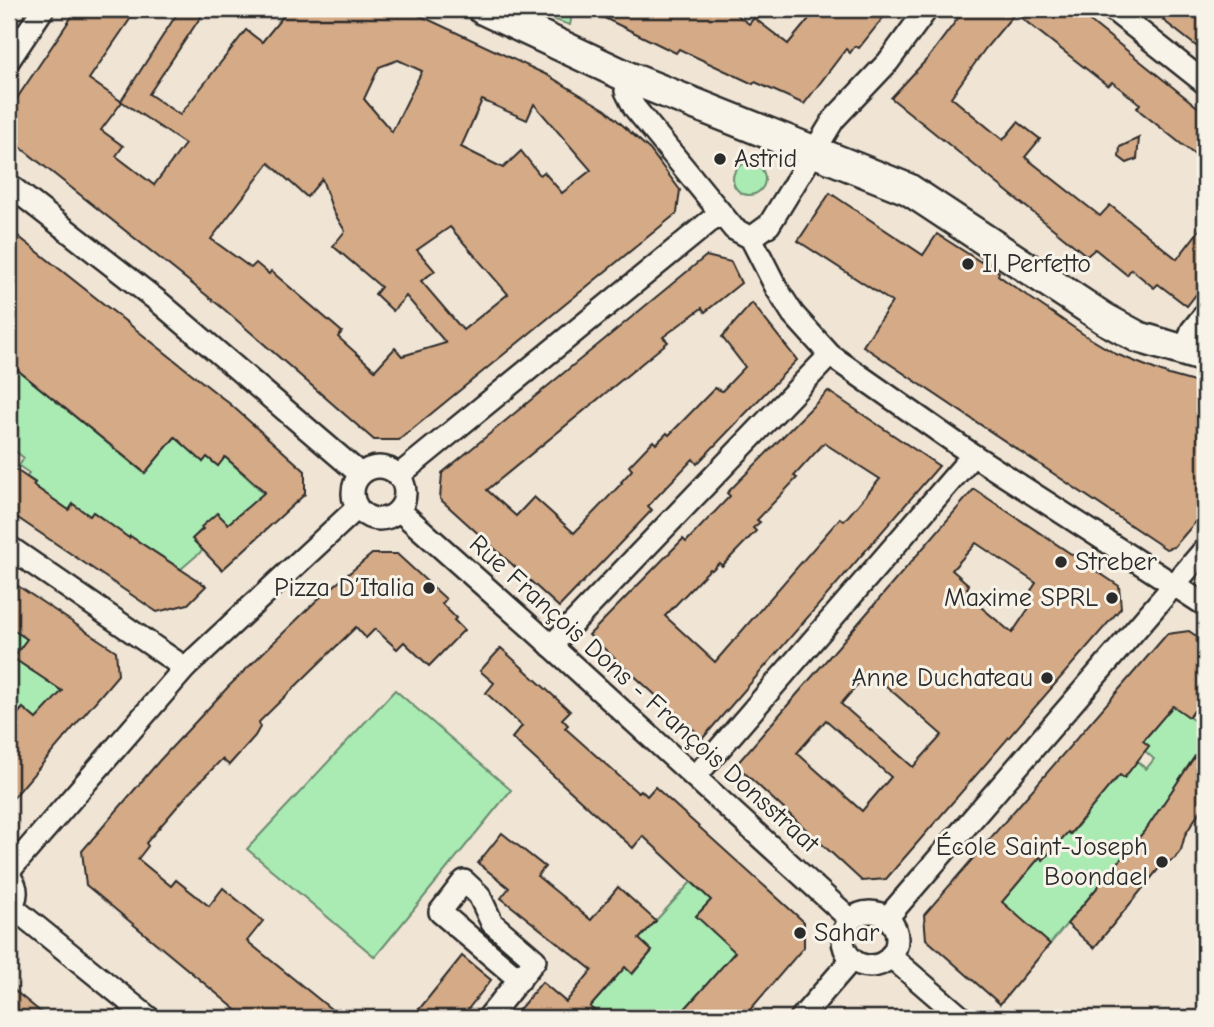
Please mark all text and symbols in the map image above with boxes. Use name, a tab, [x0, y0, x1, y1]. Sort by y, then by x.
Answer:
place label: Astrid	[734, 144, 797, 174]
marker: Astrid	[712, 151, 728, 167]
place label: Il Perfetto	[982, 249, 1091, 279]
marker: Il Perfetto	[960, 256, 976, 272]
street label: Rue François Dons - François Donsstraat	[463, 529, 826, 860]
place label: Streber	[1075, 547, 1158, 577]
marker: Streber	[1053, 554, 1069, 570]
place label: Pizza D’Italia	[274, 573, 415, 603]
marker: Pizza D’Italia	[421, 580, 437, 596]
place label: Maxime SPRL	[944, 583, 1098, 613]
marker: Maxime SPRL	[1104, 590, 1120, 606]
place label: Anne Duchateau	[851, 663, 1033, 693]
marker: Anne Duchateau	[1039, 670, 1055, 686]
place label: École Saint-Joseph Boondael	[936, 831, 1148, 892]
marker: École Saint-Joseph Boondael	[1154, 854, 1170, 870]
place label: Sahar	[814, 918, 880, 948]
marker: Sahar	[792, 925, 808, 941]

